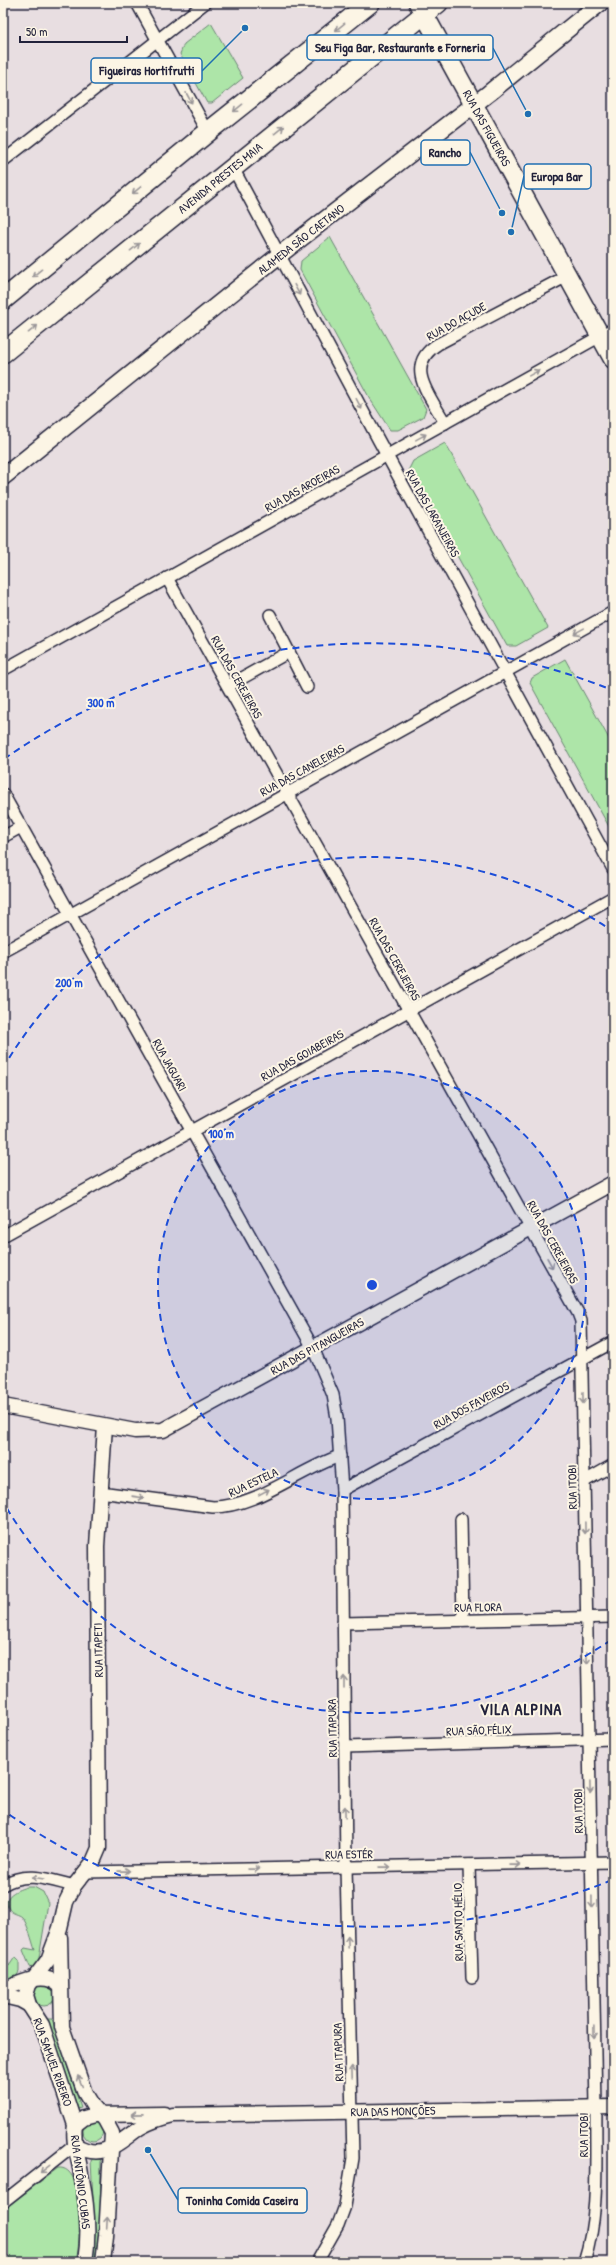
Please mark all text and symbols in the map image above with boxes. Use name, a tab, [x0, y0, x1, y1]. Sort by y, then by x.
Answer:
scale bar	[20, 18, 127, 44]
text: 50 m	[26, 23, 47, 40]
one-way arrow	[334, 23, 345, 32]
callout: Seu Figa Bar, Restaurante e Forneria	[307, 35, 493, 60]
text: Seu Figa Bar, Restaurante e Forneria	[315, 38, 486, 57]
callout: Figueiras Hortifrutti	[91, 58, 202, 83]
text: Figueiras Hortifrutti	[98, 61, 195, 80]
street label: RUA DAS FIGUEIRAS	[459, 87, 515, 170]
one-way arrow	[186, 92, 194, 104]
one-way arrow	[232, 104, 243, 113]
one-way arrow	[274, 126, 285, 135]
street label: AVENIDA PRESTES MAIA	[174, 138, 266, 217]
callout: Rancho	[421, 140, 470, 165]
text: Rancho	[429, 143, 462, 161]
callout: Europa Bar	[524, 164, 591, 189]
text: Europa Bar	[531, 167, 584, 186]
one-way arrow	[132, 186, 142, 195]
street label: ALAMEDA SÃO CAETANO	[254, 199, 348, 278]
one-way arrow	[129, 243, 140, 252]
one-way arrow	[31, 268, 42, 277]
one-way arrow	[294, 284, 301, 296]
street label: RUA DO AÇUDE	[423, 297, 490, 344]
one-way arrow	[28, 324, 39, 333]
one-way arrow	[528, 369, 540, 377]
one-way arrow	[355, 398, 363, 410]
one-way arrow	[415, 433, 427, 440]
street label: RUA DAS AROEIRAS	[261, 460, 343, 516]
street label: RUA DAS LARANJEIRAS	[402, 466, 464, 560]
one-way arrow	[573, 627, 585, 635]
street label: RUA DAS CEREJEIRAS	[207, 632, 267, 722]
text: 300 m	[87, 694, 115, 711]
street label: RUA DAS CANELEIRAS	[257, 740, 348, 800]
street label: RUA DAS CEREJEIRAS	[365, 914, 425, 1004]
text: 200 m	[55, 974, 83, 991]
street label: RUA DAS GOIABEIRAS	[257, 1025, 347, 1085]
street label: RUA JAGUARI	[149, 1036, 191, 1094]
text: 100 m	[208, 1125, 234, 1142]
street label: RUA DAS CEREJEIRAS	[523, 1197, 583, 1287]
one-way arrow	[546, 1257, 554, 1269]
centre of rings	[365, 1278, 379, 1292]
street label: RUA DAS PITANGUEIRAS	[267, 1313, 367, 1379]
street label: RUA DOS FAVEIROS	[430, 1377, 512, 1433]
one-way arrow	[580, 1391, 587, 1404]
street label: RUA ESTELA	[226, 1463, 281, 1501]
street label: RUA ITOBI	[563, 1465, 581, 1509]
one-way arrow	[258, 1488, 270, 1495]
one-way arrow	[131, 1493, 144, 1501]
one-way arrow	[581, 1521, 589, 1534]
street label: RUA FLORA	[454, 1598, 502, 1616]
street label: RUA ITAPETI	[89, 1623, 107, 1677]
one-way arrow	[583, 1651, 591, 1664]
one-way arrow	[340, 1676, 348, 1689]
street label: RUA ITAPURA	[323, 1698, 341, 1757]
district label: VILA ALPINA	[480, 1698, 562, 1720]
street label: RUA SÃO FÉLIX	[446, 1720, 512, 1740]
one-way arrow	[586, 1781, 594, 1794]
street label: RUA ITOBI	[569, 1789, 587, 1833]
one-way arrow	[342, 1806, 349, 1819]
street label: RUA ESTÉR	[325, 1845, 374, 1863]
one-way arrow	[508, 1861, 521, 1868]
one-way arrow	[378, 1863, 391, 1871]
one-way arrow	[247, 1865, 260, 1873]
one-way arrow	[117, 1867, 130, 1875]
one-way arrow	[32, 1874, 45, 1882]
street label: RUA SANTO HÉLIO	[449, 1882, 467, 1961]
one-way arrow	[588, 1895, 596, 1908]
one-way arrow	[344, 1936, 352, 1949]
street label: RUA SAMUEL RIBEIRO	[29, 2015, 77, 2109]
street label: RUA ITAPURA	[328, 2022, 348, 2082]
one-way arrow	[591, 2025, 598, 2038]
one-way arrow	[348, 2066, 355, 2079]
one-way arrow	[76, 2076, 84, 2088]
street label: RUA DAS MONÇÕES	[350, 2102, 436, 2120]
one-way arrow	[131, 2110, 144, 2118]
street label: RUA ITOBI	[575, 2113, 592, 2157]
street label: RUA ANTÔNIO CUBAS	[67, 2134, 95, 2230]
one-way arrow	[39, 2164, 50, 2173]
callout: Toninha Comida Caseira	[178, 2188, 307, 2213]
text: Toninha Comida Caseira	[185, 2191, 299, 2209]
one-way arrow	[103, 2217, 111, 2230]

